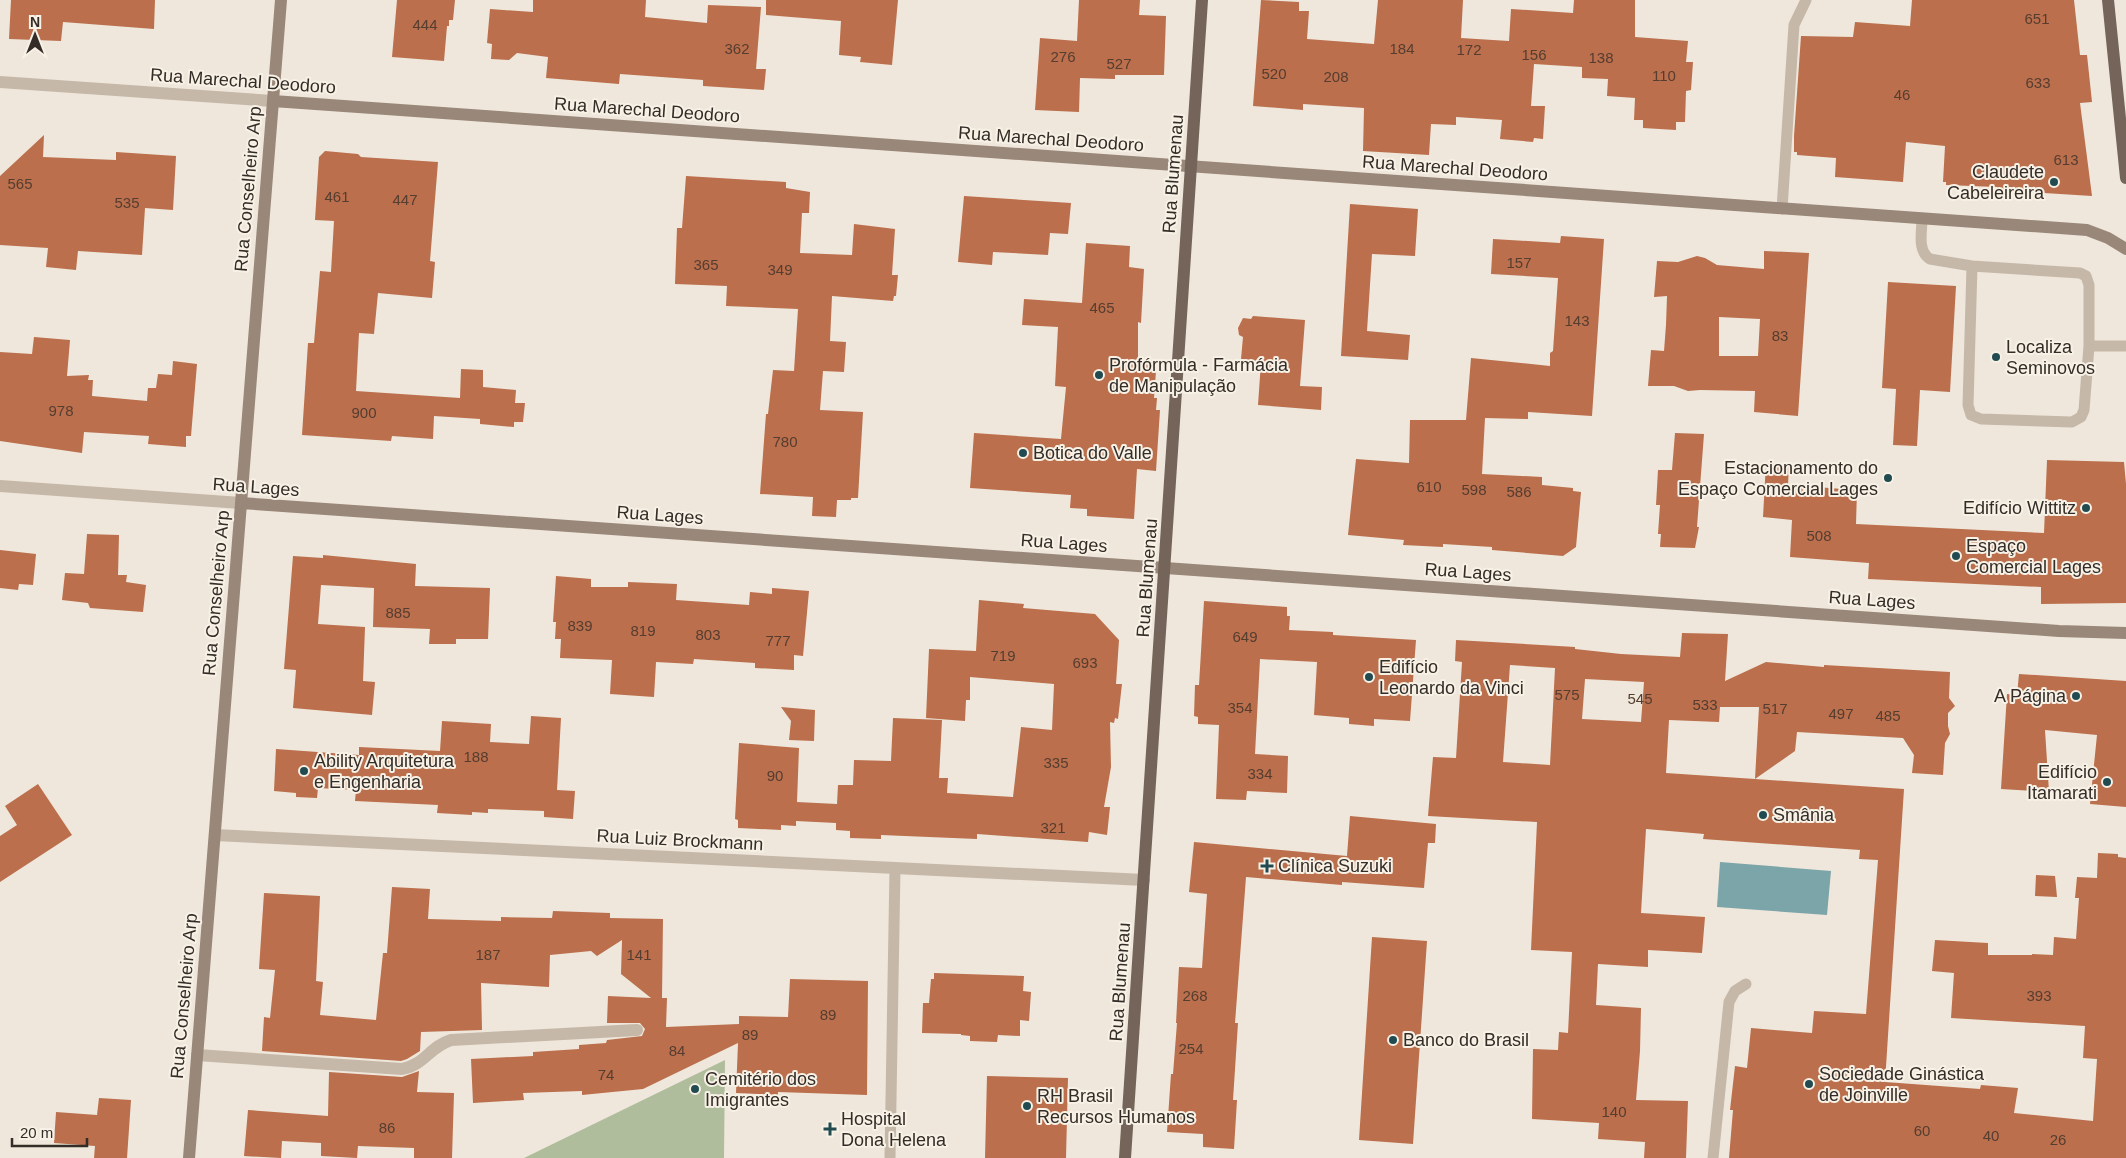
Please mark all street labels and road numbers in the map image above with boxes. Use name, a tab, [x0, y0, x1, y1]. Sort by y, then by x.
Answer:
street label: Rua Marechal Deodoro	[149, 65, 337, 97]
street label: Rua Marechal Deodoro	[553, 94, 741, 126]
street label: Rua Conselheiro Arp	[231, 105, 265, 273]
street label: Rua Blumenau	[1159, 114, 1187, 234]
street label: Rua Marechal Deodoro	[957, 123, 1145, 155]
street label: Rua Marechal Deodoro	[1361, 152, 1549, 184]
street label: Rua Lages	[212, 474, 300, 500]
street label: Rua Lages	[616, 502, 704, 528]
street label: Rua Conselheiro Arp	[199, 509, 233, 677]
street label: Rua Blumenau	[1133, 518, 1161, 638]
street label: Rua Lages	[1020, 530, 1108, 556]
street label: Rua Lages	[1424, 559, 1512, 585]
street label: Rua Lages	[1828, 587, 1916, 613]
street label: Rua Luiz Brockmann	[596, 826, 764, 854]
street label: Rua Conselheiro Arp	[167, 912, 201, 1080]
street label: Rua Blumenau	[1106, 922, 1134, 1042]

